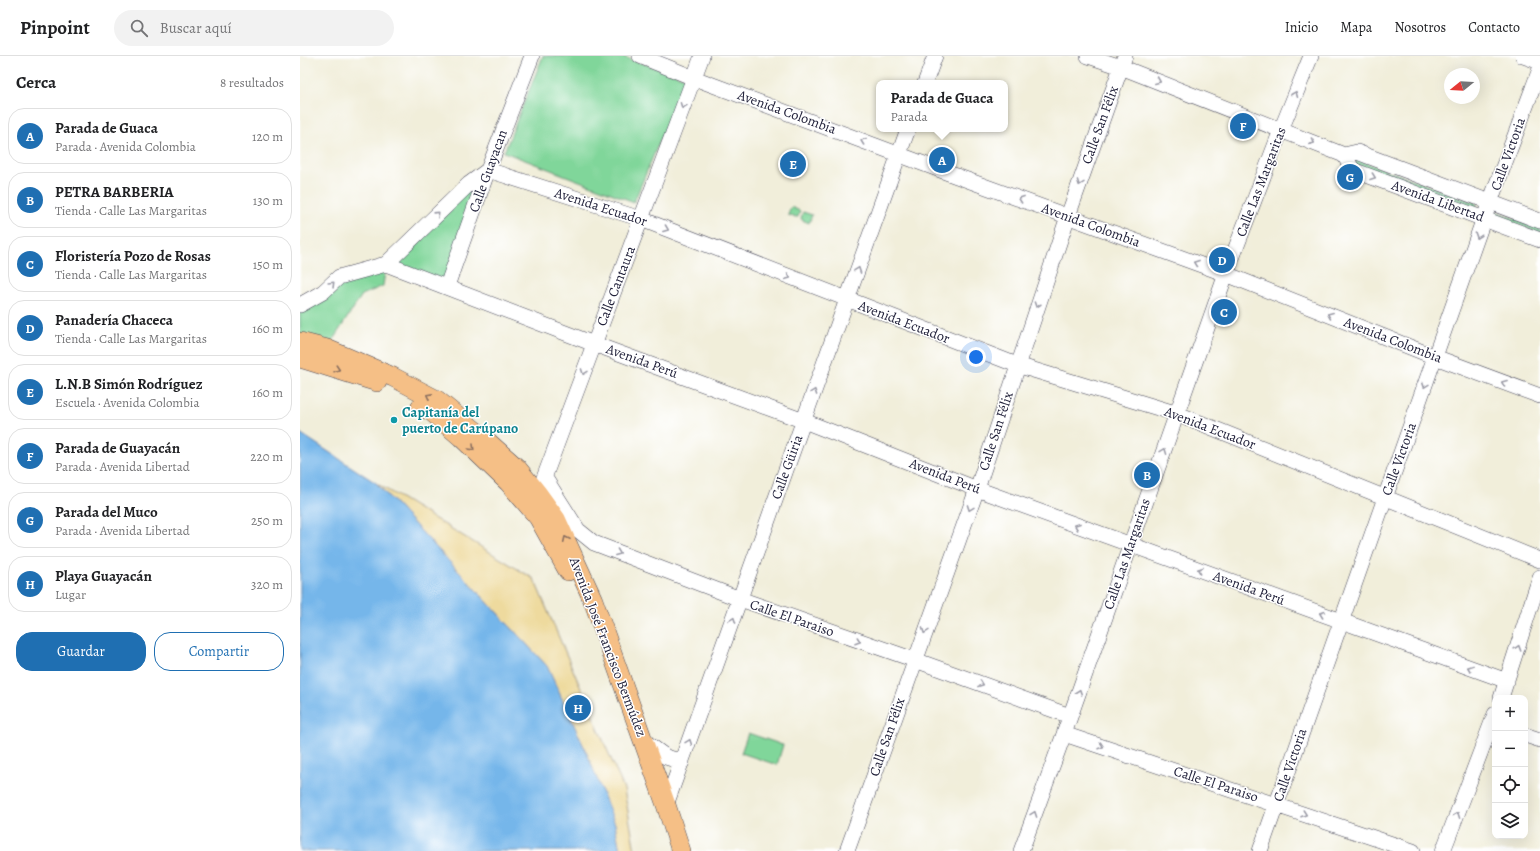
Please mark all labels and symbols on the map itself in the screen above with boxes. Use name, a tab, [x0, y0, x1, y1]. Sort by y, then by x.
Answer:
north arrow	[1444, 68, 1480, 104]
one-way arrow	[1154, 77, 1161, 85]
street label: Calle San Félix	[1077, 83, 1123, 167]
street label: Avenida Colombia	[734, 85, 839, 139]
one-way arrow	[1291, 90, 1299, 97]
one-way arrow	[680, 102, 688, 109]
pin: F	[1230, 111, 1256, 141]
street label: Calle Victoria	[1486, 114, 1530, 193]
street label: Calle Las Margaritas	[1231, 124, 1291, 240]
street label: Calle Guayacan	[464, 127, 512, 215]
one-way arrow	[859, 137, 866, 145]
one-way arrow	[1309, 138, 1316, 146]
pin: A	[929, 145, 955, 175]
pin: E	[780, 149, 806, 179]
pin: G	[1337, 162, 1363, 192]
one-way arrow	[1369, 173, 1376, 181]
street label: Avenida Libertad	[1388, 175, 1487, 227]
one-way arrow	[1076, 179, 1084, 186]
street label: Avenida Ecuador	[551, 183, 650, 231]
one-way arrow	[1018, 196, 1025, 204]
street label: Avenida Colombia	[1038, 198, 1143, 252]
one-way arrow	[432, 212, 440, 219]
one-way arrow	[663, 225, 670, 233]
one-way arrow	[1474, 233, 1482, 240]
street label: Calle Cantaura	[592, 243, 640, 329]
pin: D	[1209, 245, 1235, 275]
one-way arrow	[1192, 260, 1199, 268]
one-way arrow	[853, 266, 862, 273]
one-way arrow	[784, 272, 791, 280]
one-way arrow	[327, 281, 335, 289]
street label: Avenida Ecuador	[855, 295, 953, 348]
pin: C	[1211, 297, 1237, 327]
one-way arrow	[1034, 302, 1042, 309]
one-way arrow	[1327, 312, 1334, 320]
street label: Avenida Colombia	[1340, 312, 1445, 368]
street label: Avenida Perú	[603, 339, 681, 383]
your location	[966, 347, 986, 367]
one-way arrow	[334, 364, 341, 373]
one-way arrow	[580, 368, 589, 375]
one-way arrow	[1500, 379, 1507, 387]
one-way arrow	[1421, 382, 1430, 389]
one-way arrow	[809, 389, 818, 396]
street label: Calle San Félix	[974, 389, 1018, 473]
one-way arrow	[426, 393, 433, 401]
street label: Avenida Ecuador	[1161, 401, 1259, 454]
place label: Capitanía del puerto de Carúpano	[402, 403, 518, 438]
marker: Capitanía del puerto de Carúpano	[389, 415, 399, 425]
street label: Calle Victoria	[1377, 419, 1421, 498]
street label: Calle Güiria	[767, 432, 808, 502]
one-way arrow	[467, 443, 475, 451]
one-way arrow	[1159, 447, 1167, 454]
street label: Avenida Perú	[906, 453, 984, 498]
pin: B	[1134, 460, 1160, 490]
street label: Calle Las Margaritas	[1099, 496, 1155, 612]
one-way arrow	[966, 505, 974, 512]
one-way arrow	[1074, 522, 1081, 530]
one-way arrow	[563, 535, 571, 543]
one-way arrow	[615, 548, 622, 556]
street label: Avenida José Francisco Bermúdez	[565, 554, 651, 740]
one-way arrow	[1196, 566, 1203, 575]
street label: Avenida Perú	[1210, 566, 1288, 610]
street label: Calle El Paraiso	[747, 595, 837, 641]
one-way arrow	[1318, 610, 1325, 619]
one-way arrow	[728, 616, 736, 623]
one-way arrow	[922, 627, 930, 634]
one-way arrow	[855, 636, 862, 644]
one-way arrow	[1513, 644, 1522, 651]
one-way arrow	[1467, 664, 1474, 672]
one-way arrow	[977, 679, 984, 688]
one-way arrow	[1074, 689, 1082, 696]
pin: H	[565, 693, 591, 723]
street label: Calle San Félix	[865, 695, 909, 779]
street label: Calle Victoria	[1269, 725, 1312, 804]
one-way arrow	[684, 739, 693, 746]
one-way arrow	[1098, 741, 1105, 750]
street label: Calle El Paraiso	[1171, 761, 1261, 807]
one-way arrow	[1301, 809, 1308, 818]
one-way arrow	[1030, 811, 1038, 818]
one-way arrow	[1452, 811, 1460, 818]

